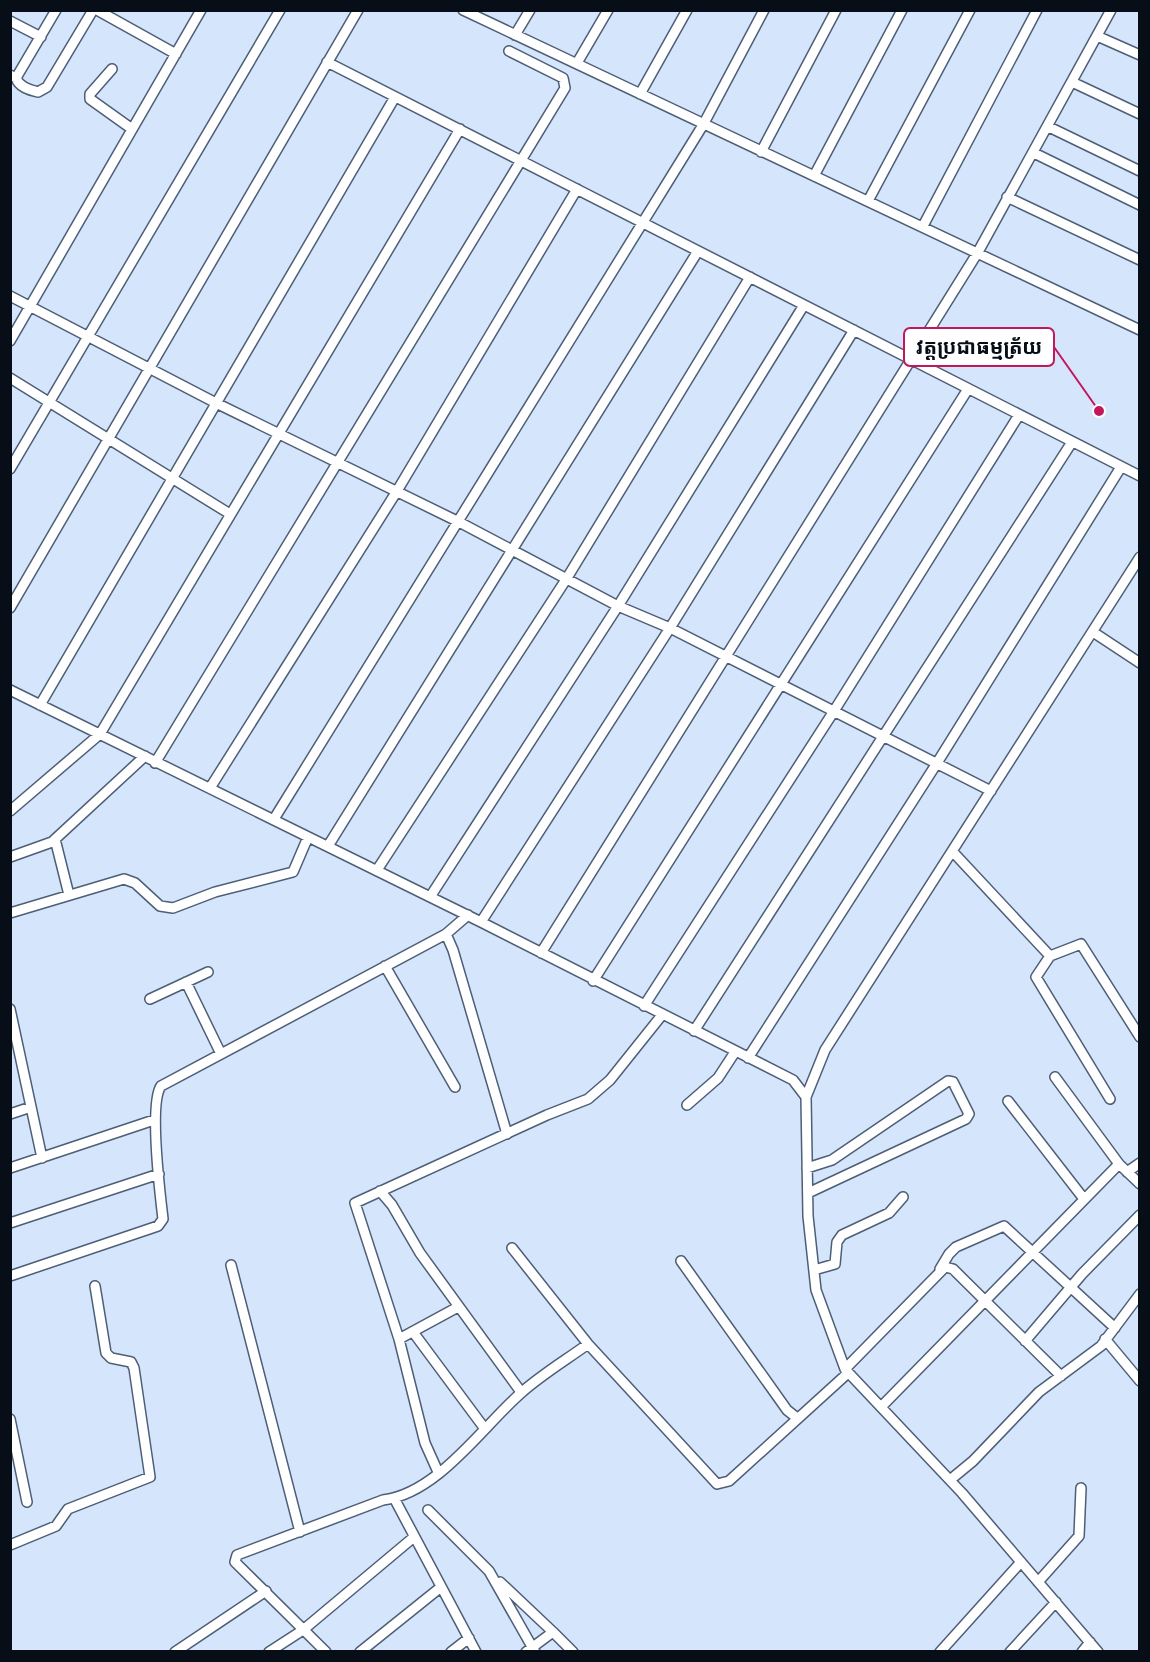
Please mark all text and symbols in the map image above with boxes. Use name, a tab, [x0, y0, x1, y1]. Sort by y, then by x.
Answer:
callout: វត្តប្រជាធម្មត្រ័យ	[904, 328, 1054, 366]
text: វត្តប្រជាធម្មត្រ័យ	[916, 337, 1042, 360]

